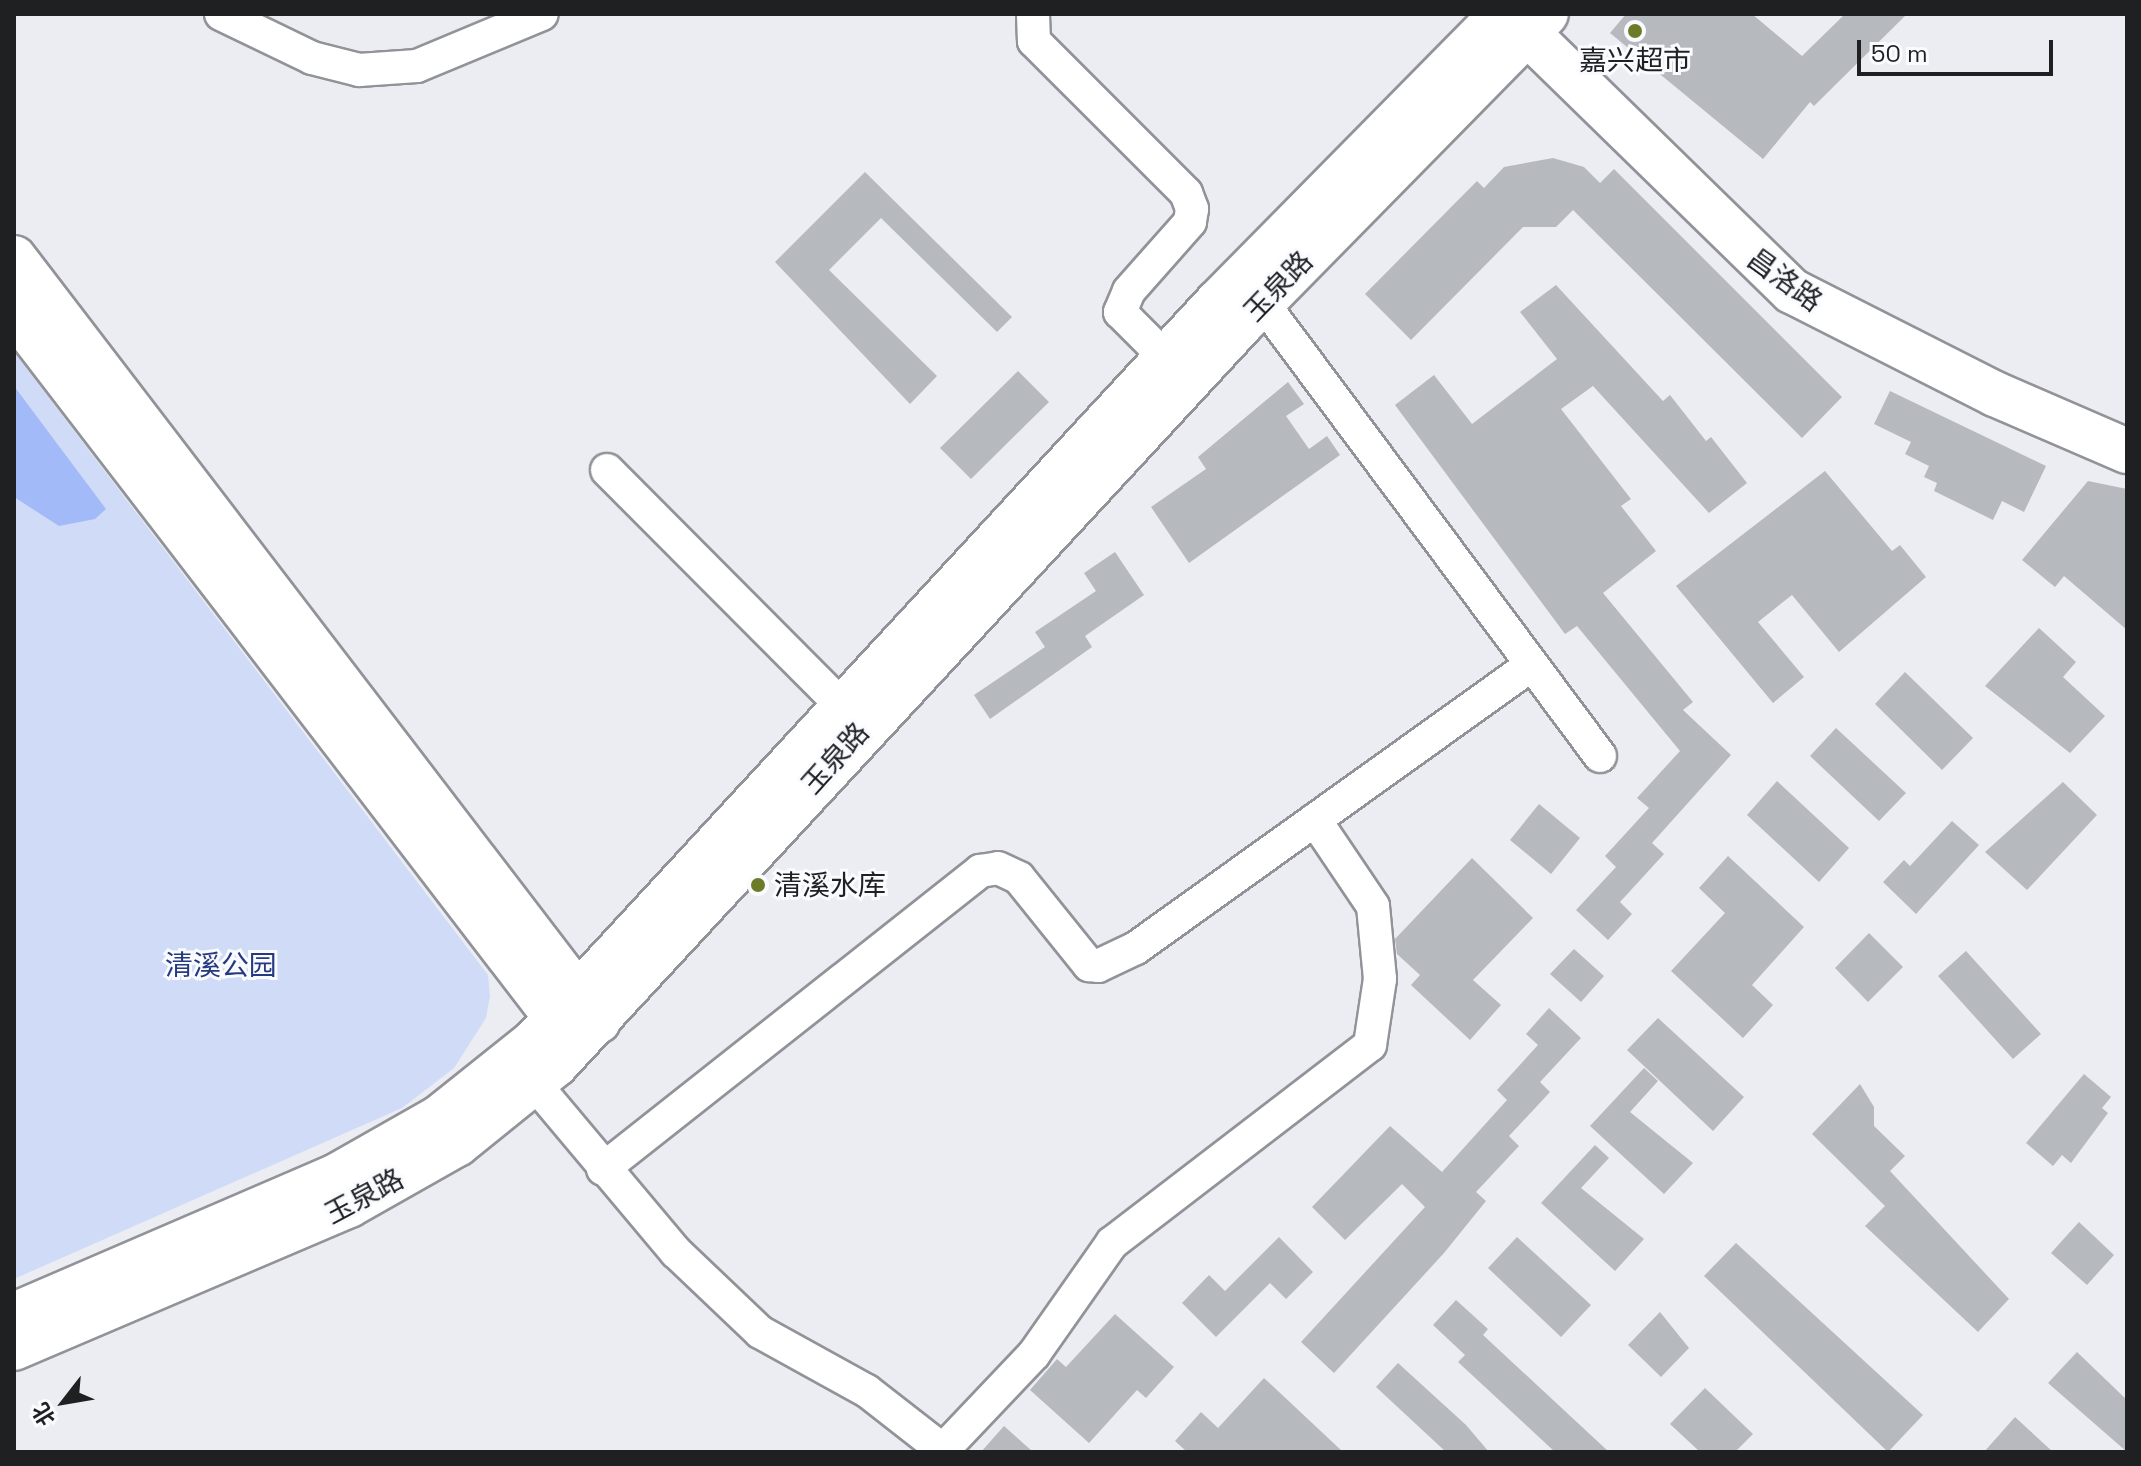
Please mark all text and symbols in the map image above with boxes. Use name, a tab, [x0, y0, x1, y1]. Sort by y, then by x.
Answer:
marker: 嘉兴超市	[1626, 22, 1644, 40]
scale bar	[1861, 24, 2057, 74]
text: 50 m	[1871, 38, 1928, 69]
place label: 嘉兴超市	[1579, 43, 1691, 77]
street label: 昌洛路	[1741, 242, 1829, 318]
street label: 玉泉路	[1237, 244, 1319, 328]
street label: 玉泉路	[794, 716, 876, 800]
place label: 清溪水库	[774, 868, 886, 902]
marker: 清溪水库	[749, 876, 767, 894]
park label: 清溪公园	[165, 948, 277, 982]
street label: 玉泉路	[319, 1161, 409, 1231]
north arrow	[24, 1362, 104, 1442]
text: 北	[26, 1398, 61, 1431]

